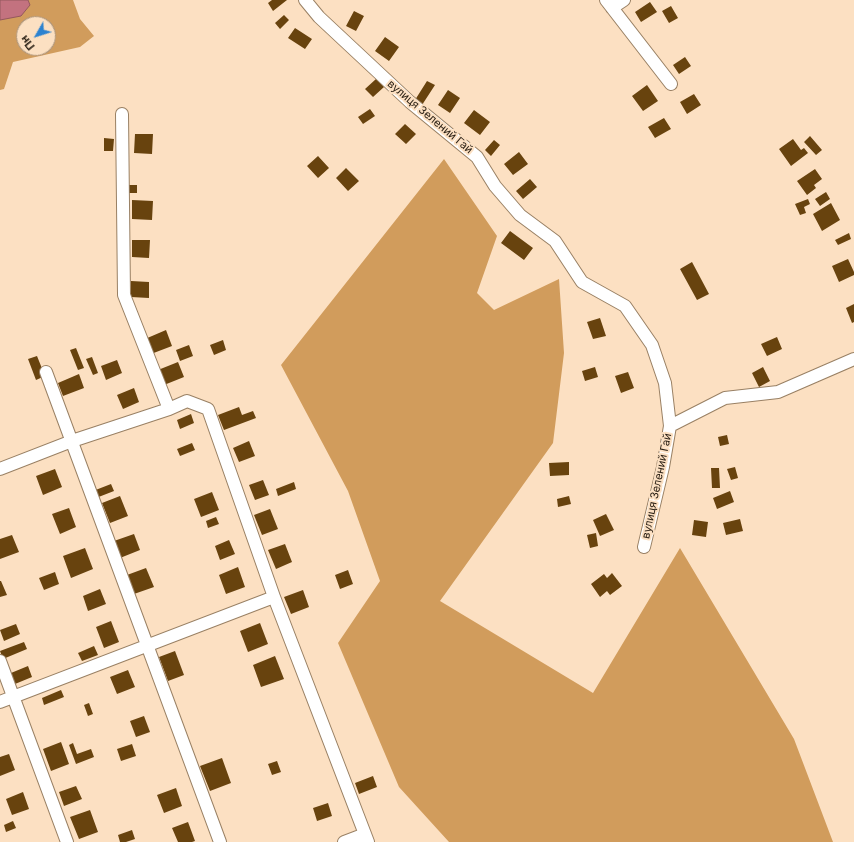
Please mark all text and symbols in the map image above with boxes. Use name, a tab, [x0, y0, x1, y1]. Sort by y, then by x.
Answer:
north arrow	[16, 16, 56, 56]
text: Пн	[17, 33, 38, 53]
street label: вулиця Зелений Гай	[385, 77, 475, 157]
street label: вулиця Зелений Гай	[639, 432, 675, 540]

